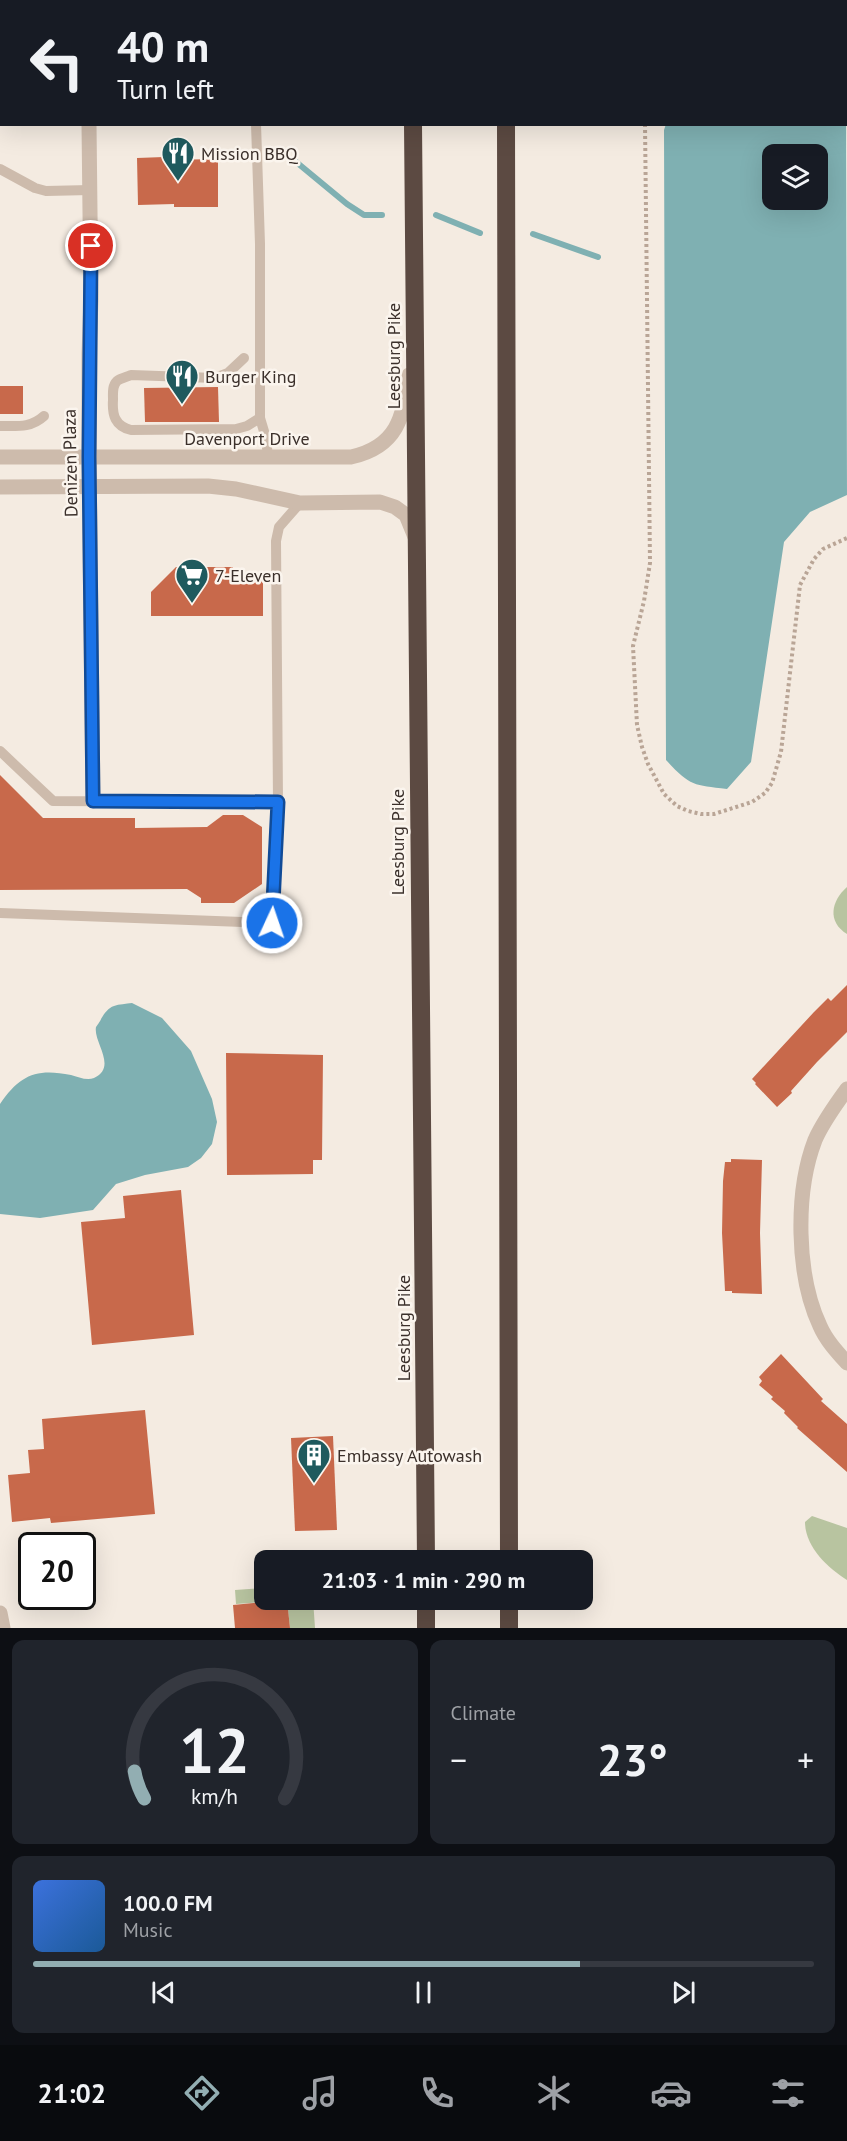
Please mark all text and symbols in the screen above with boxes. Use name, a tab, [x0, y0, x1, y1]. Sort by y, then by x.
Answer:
text: 40 m	[117, 19, 209, 74]
icon: left	[18, 24, 96, 102]
text: Turn left	[117, 72, 214, 106]
restaurant icon: Mission BBQ	[160, 135, 196, 182]
place label: Mission BBQ	[201, 142, 298, 165]
map controls	[762, 144, 828, 210]
button: layers	[762, 144, 828, 210]
pin	[65, 220, 116, 271]
icon: arrive	[74, 229, 107, 262]
street label: Leesburg Pike	[382, 303, 405, 409]
restaurant icon: Burger King	[164, 358, 200, 405]
place label: Burger King	[205, 365, 296, 388]
street label: Denizen Plaza	[58, 409, 82, 517]
street label: Davenport Drive	[184, 427, 310, 450]
supermarket icon: 7-Eleven	[174, 557, 210, 604]
place label: 7-Eleven	[215, 564, 281, 587]
street label: Leesburg Pike	[386, 789, 409, 895]
position arrow	[240, 891, 304, 955]
street label: Leesburg Pike	[392, 1275, 415, 1381]
building icon: Embassy Autowash	[296, 1437, 332, 1484]
place label: Embassy Autowash	[337, 1444, 482, 1467]
speed limit sign: 20	[18, 1532, 96, 1610]
text: 21:03 · 1 min · 290 m	[322, 1566, 525, 1594]
text: Climate	[451, 1700, 516, 1726]
text: 12	[179, 1709, 250, 1790]
text: 23°	[597, 1730, 668, 1788]
text: −	[451, 1738, 467, 1781]
text: +	[797, 1738, 814, 1781]
text: km/h	[191, 1782, 238, 1810]
text: 100.0 FM	[123, 1889, 213, 1917]
text: Music	[123, 1917, 172, 1943]
icon: previous	[147, 1976, 180, 2009]
icon: pause	[407, 1976, 440, 2009]
icon: next	[667, 1976, 700, 2009]
icon: directions	[181, 2072, 223, 2114]
icon: music	[299, 2072, 341, 2114]
icon: phone	[416, 2072, 458, 2114]
icon: climate	[533, 2072, 575, 2114]
icon: car	[650, 2072, 692, 2114]
icon: filters	[767, 2072, 809, 2114]
text: 21:02	[38, 2076, 106, 2110]

